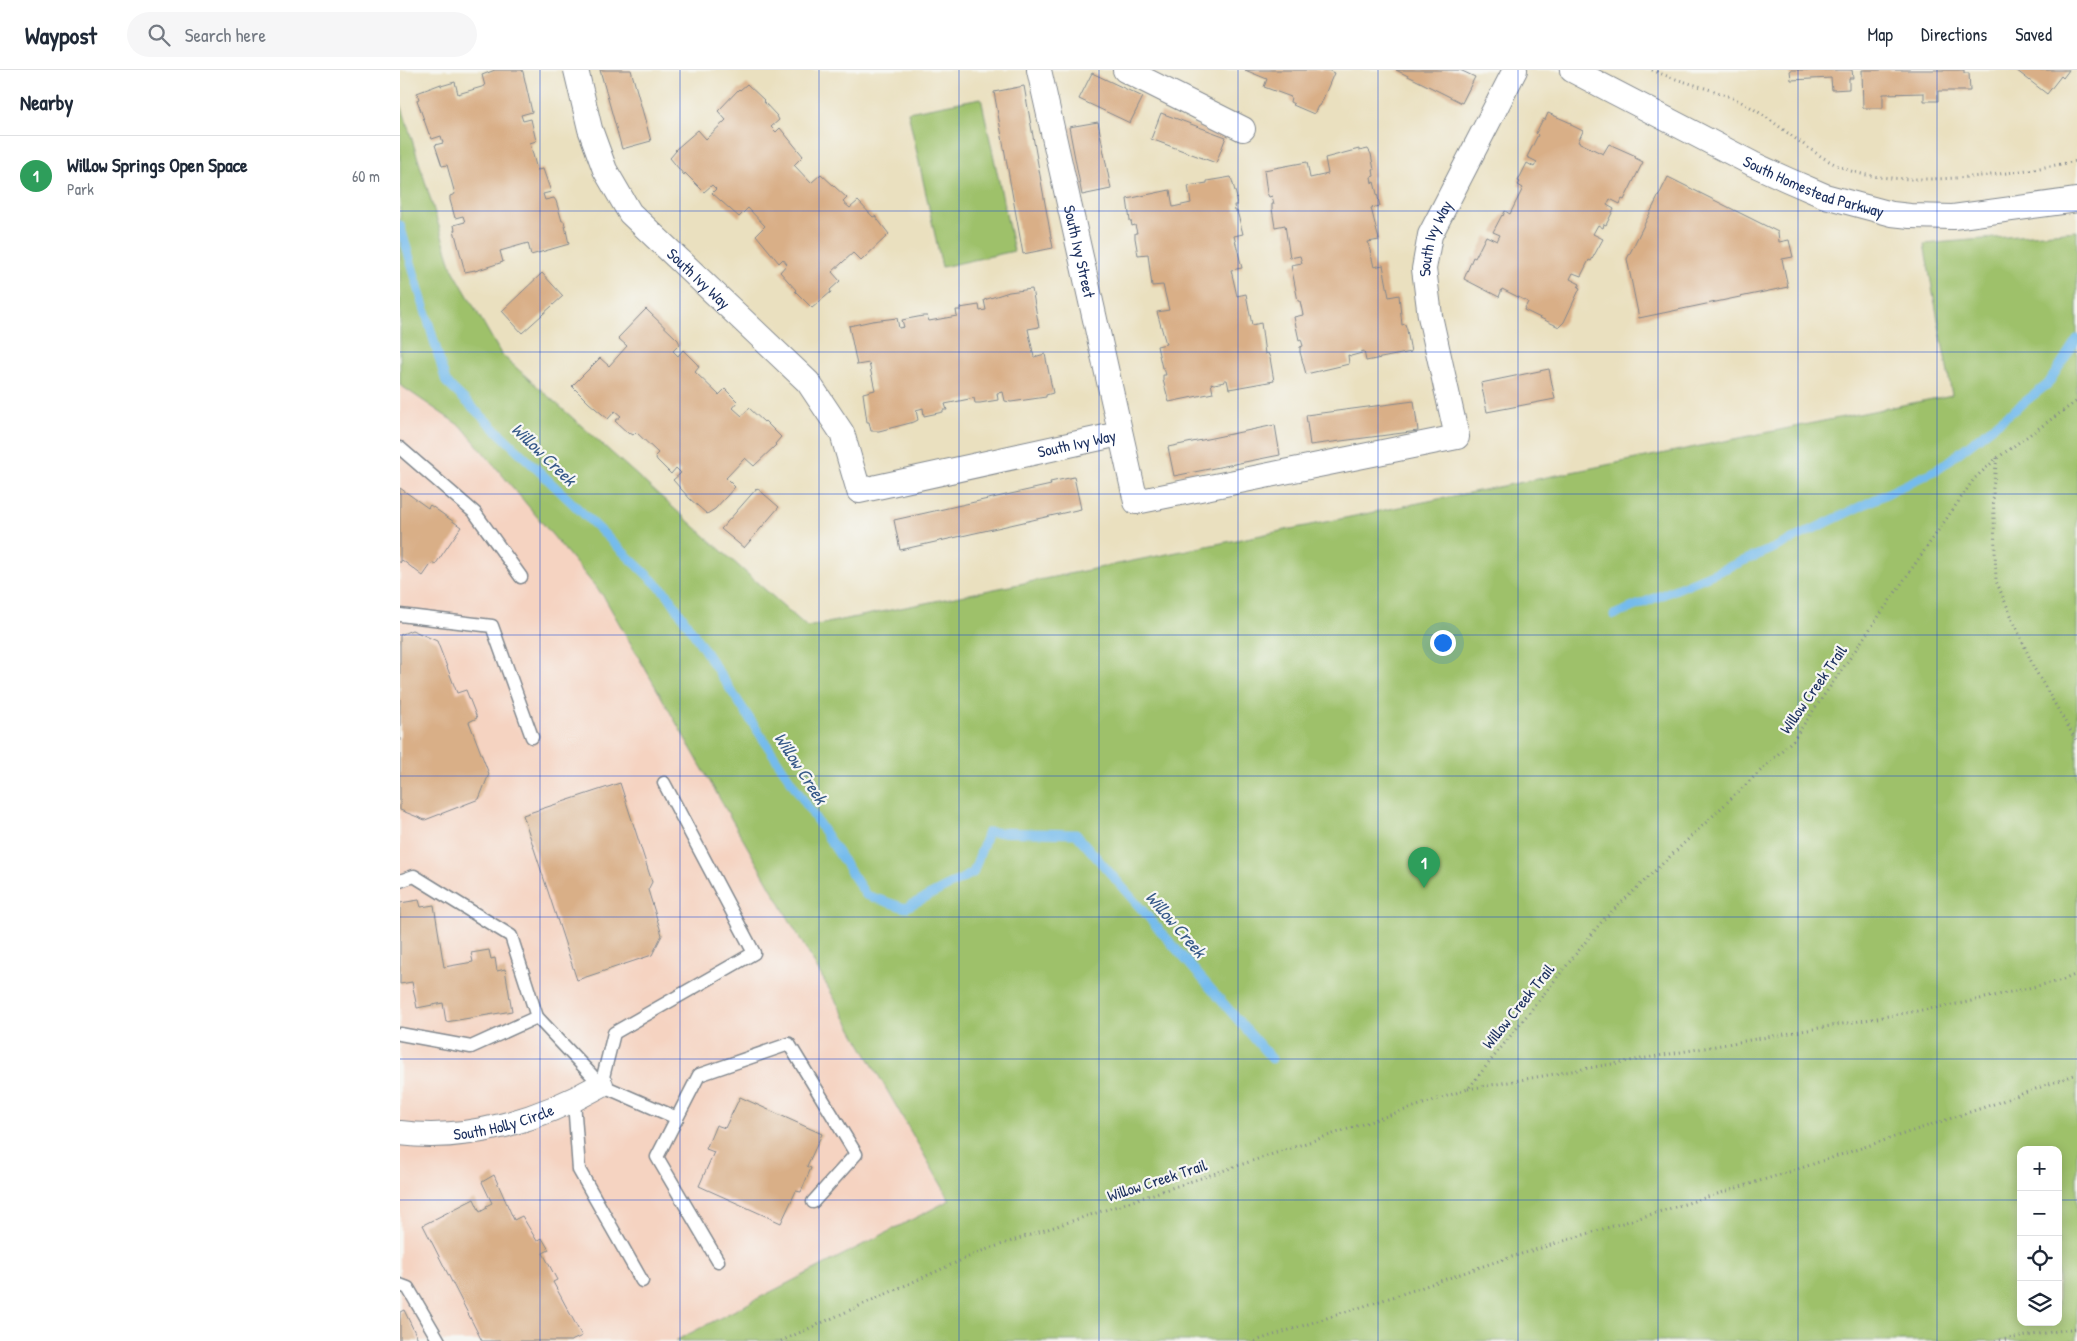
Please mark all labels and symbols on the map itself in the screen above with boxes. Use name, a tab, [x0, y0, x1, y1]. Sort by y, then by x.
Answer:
street label: South Homestead Parkway	[1740, 150, 1887, 222]
street label: South Ivy Way	[1413, 196, 1457, 278]
street label: South Ivy Street	[1059, 203, 1101, 300]
street label: South Ivy Way	[662, 243, 736, 314]
water label: Willow Creek	[506, 417, 583, 492]
street label: South Ivy Way	[1035, 424, 1118, 463]
your location	[1430, 630, 1456, 656]
street label: Willow Creek Trail	[1774, 640, 1852, 738]
water label: Willow Creek	[768, 727, 834, 810]
pin: 1	[1408, 847, 1440, 888]
water label: Willow Creek	[1140, 885, 1213, 964]
street label: Willow Creek Trail	[1477, 958, 1560, 1053]
street label: South Holly Circle	[452, 1098, 558, 1145]
street label: Willow Creek Trail	[1104, 1153, 1210, 1206]

